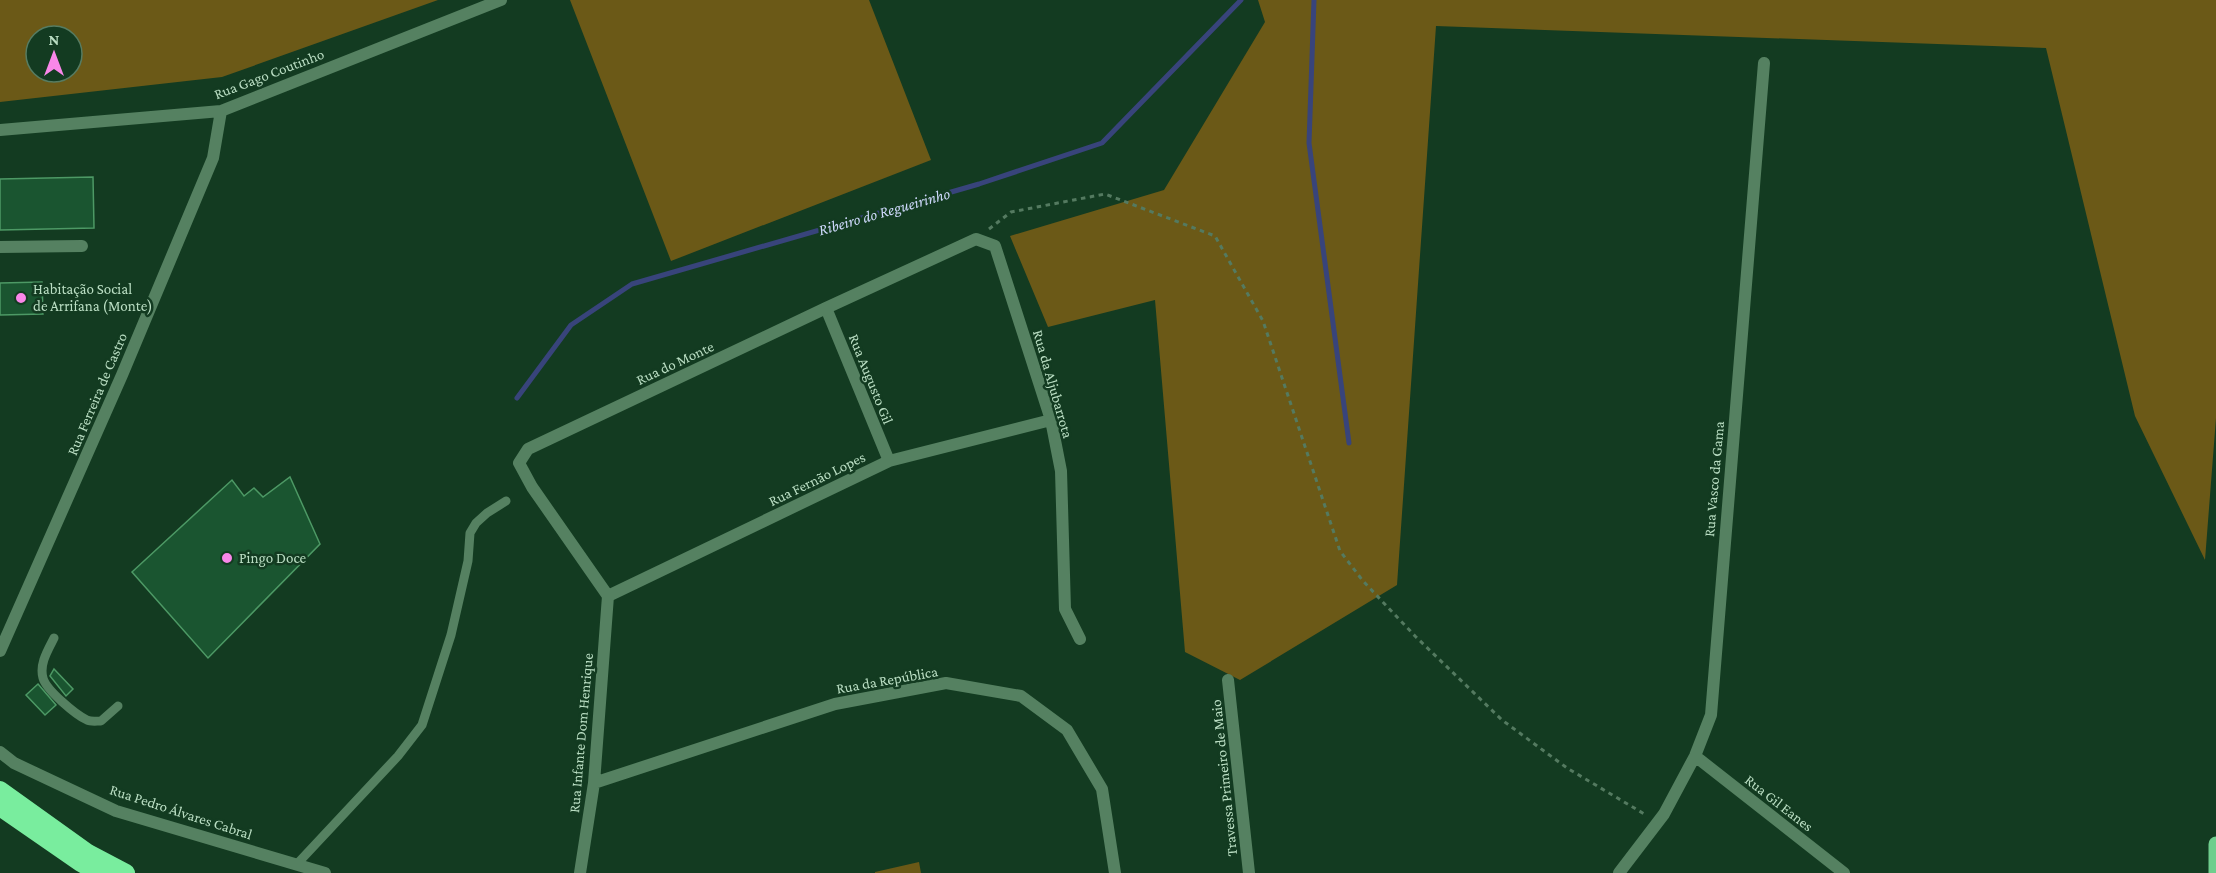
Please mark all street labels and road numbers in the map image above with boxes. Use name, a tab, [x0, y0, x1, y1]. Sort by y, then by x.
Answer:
street label: Rua Gago Coutinho	[212, 46, 327, 103]
street label: Rua da Aljubarrota	[1029, 328, 1076, 440]
street label: Rua Ferreira de Castro	[64, 330, 130, 458]
street label: Rua Augusto Gil	[845, 332, 896, 427]
street label: Rua do Monte	[634, 338, 717, 388]
street label: Rua Vasco da Gama	[1701, 420, 1727, 537]
street label: Rua Fernão Lopes	[766, 449, 868, 510]
street label: Rua Infante Dom Henrique	[566, 652, 597, 814]
street label: Rua da República	[835, 663, 939, 698]
street label: Travessa Primeiro de Maio	[1208, 699, 1240, 857]
street label: Rua Gil Eanes	[1742, 772, 1816, 835]
street label: Rua Pedro Álvares Cabral	[108, 781, 254, 843]

